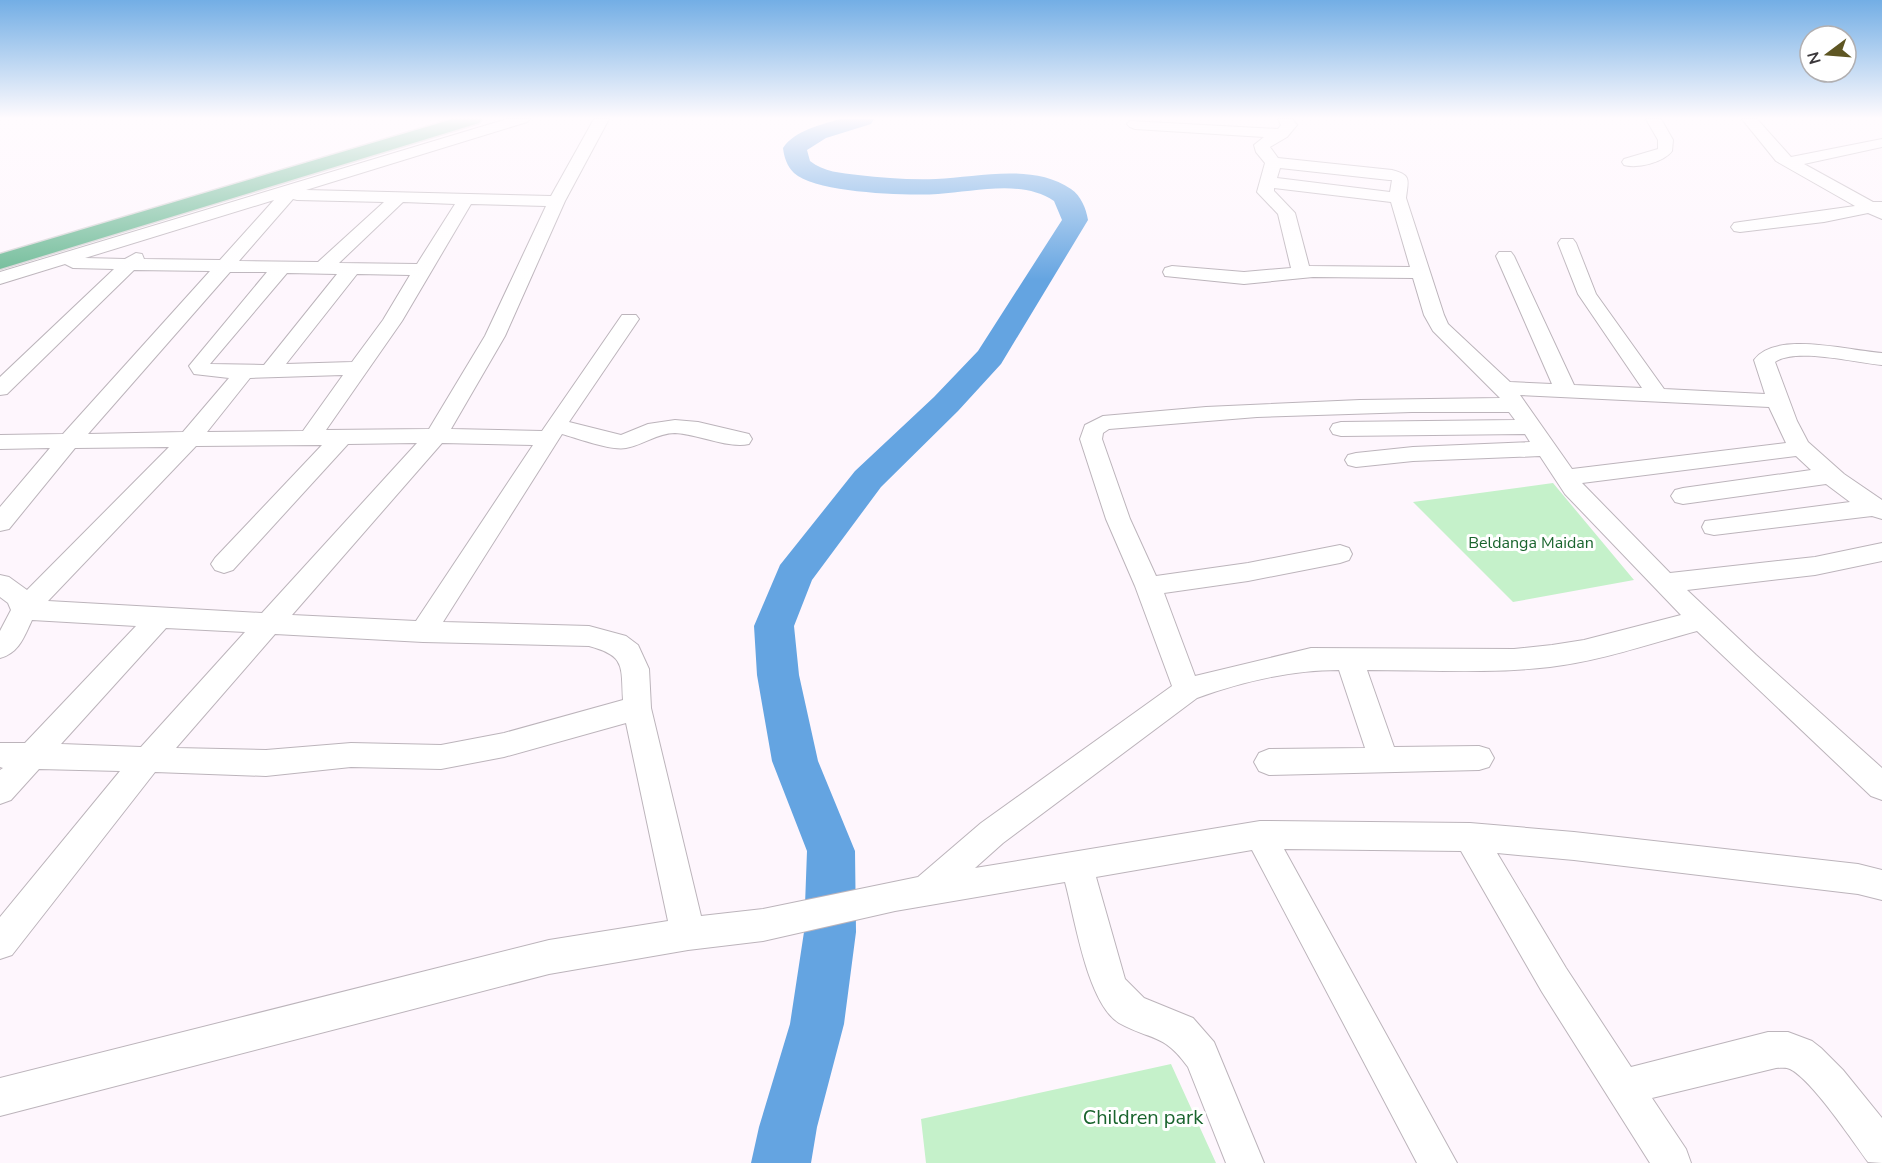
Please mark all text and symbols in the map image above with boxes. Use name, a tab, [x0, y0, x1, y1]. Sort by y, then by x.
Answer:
north arrow	[1798, 24, 1858, 84]
text: N	[1802, 49, 1827, 67]
park label: Beldanga Maidan	[1468, 532, 1594, 554]
park label: Children park	[1083, 1104, 1204, 1131]

